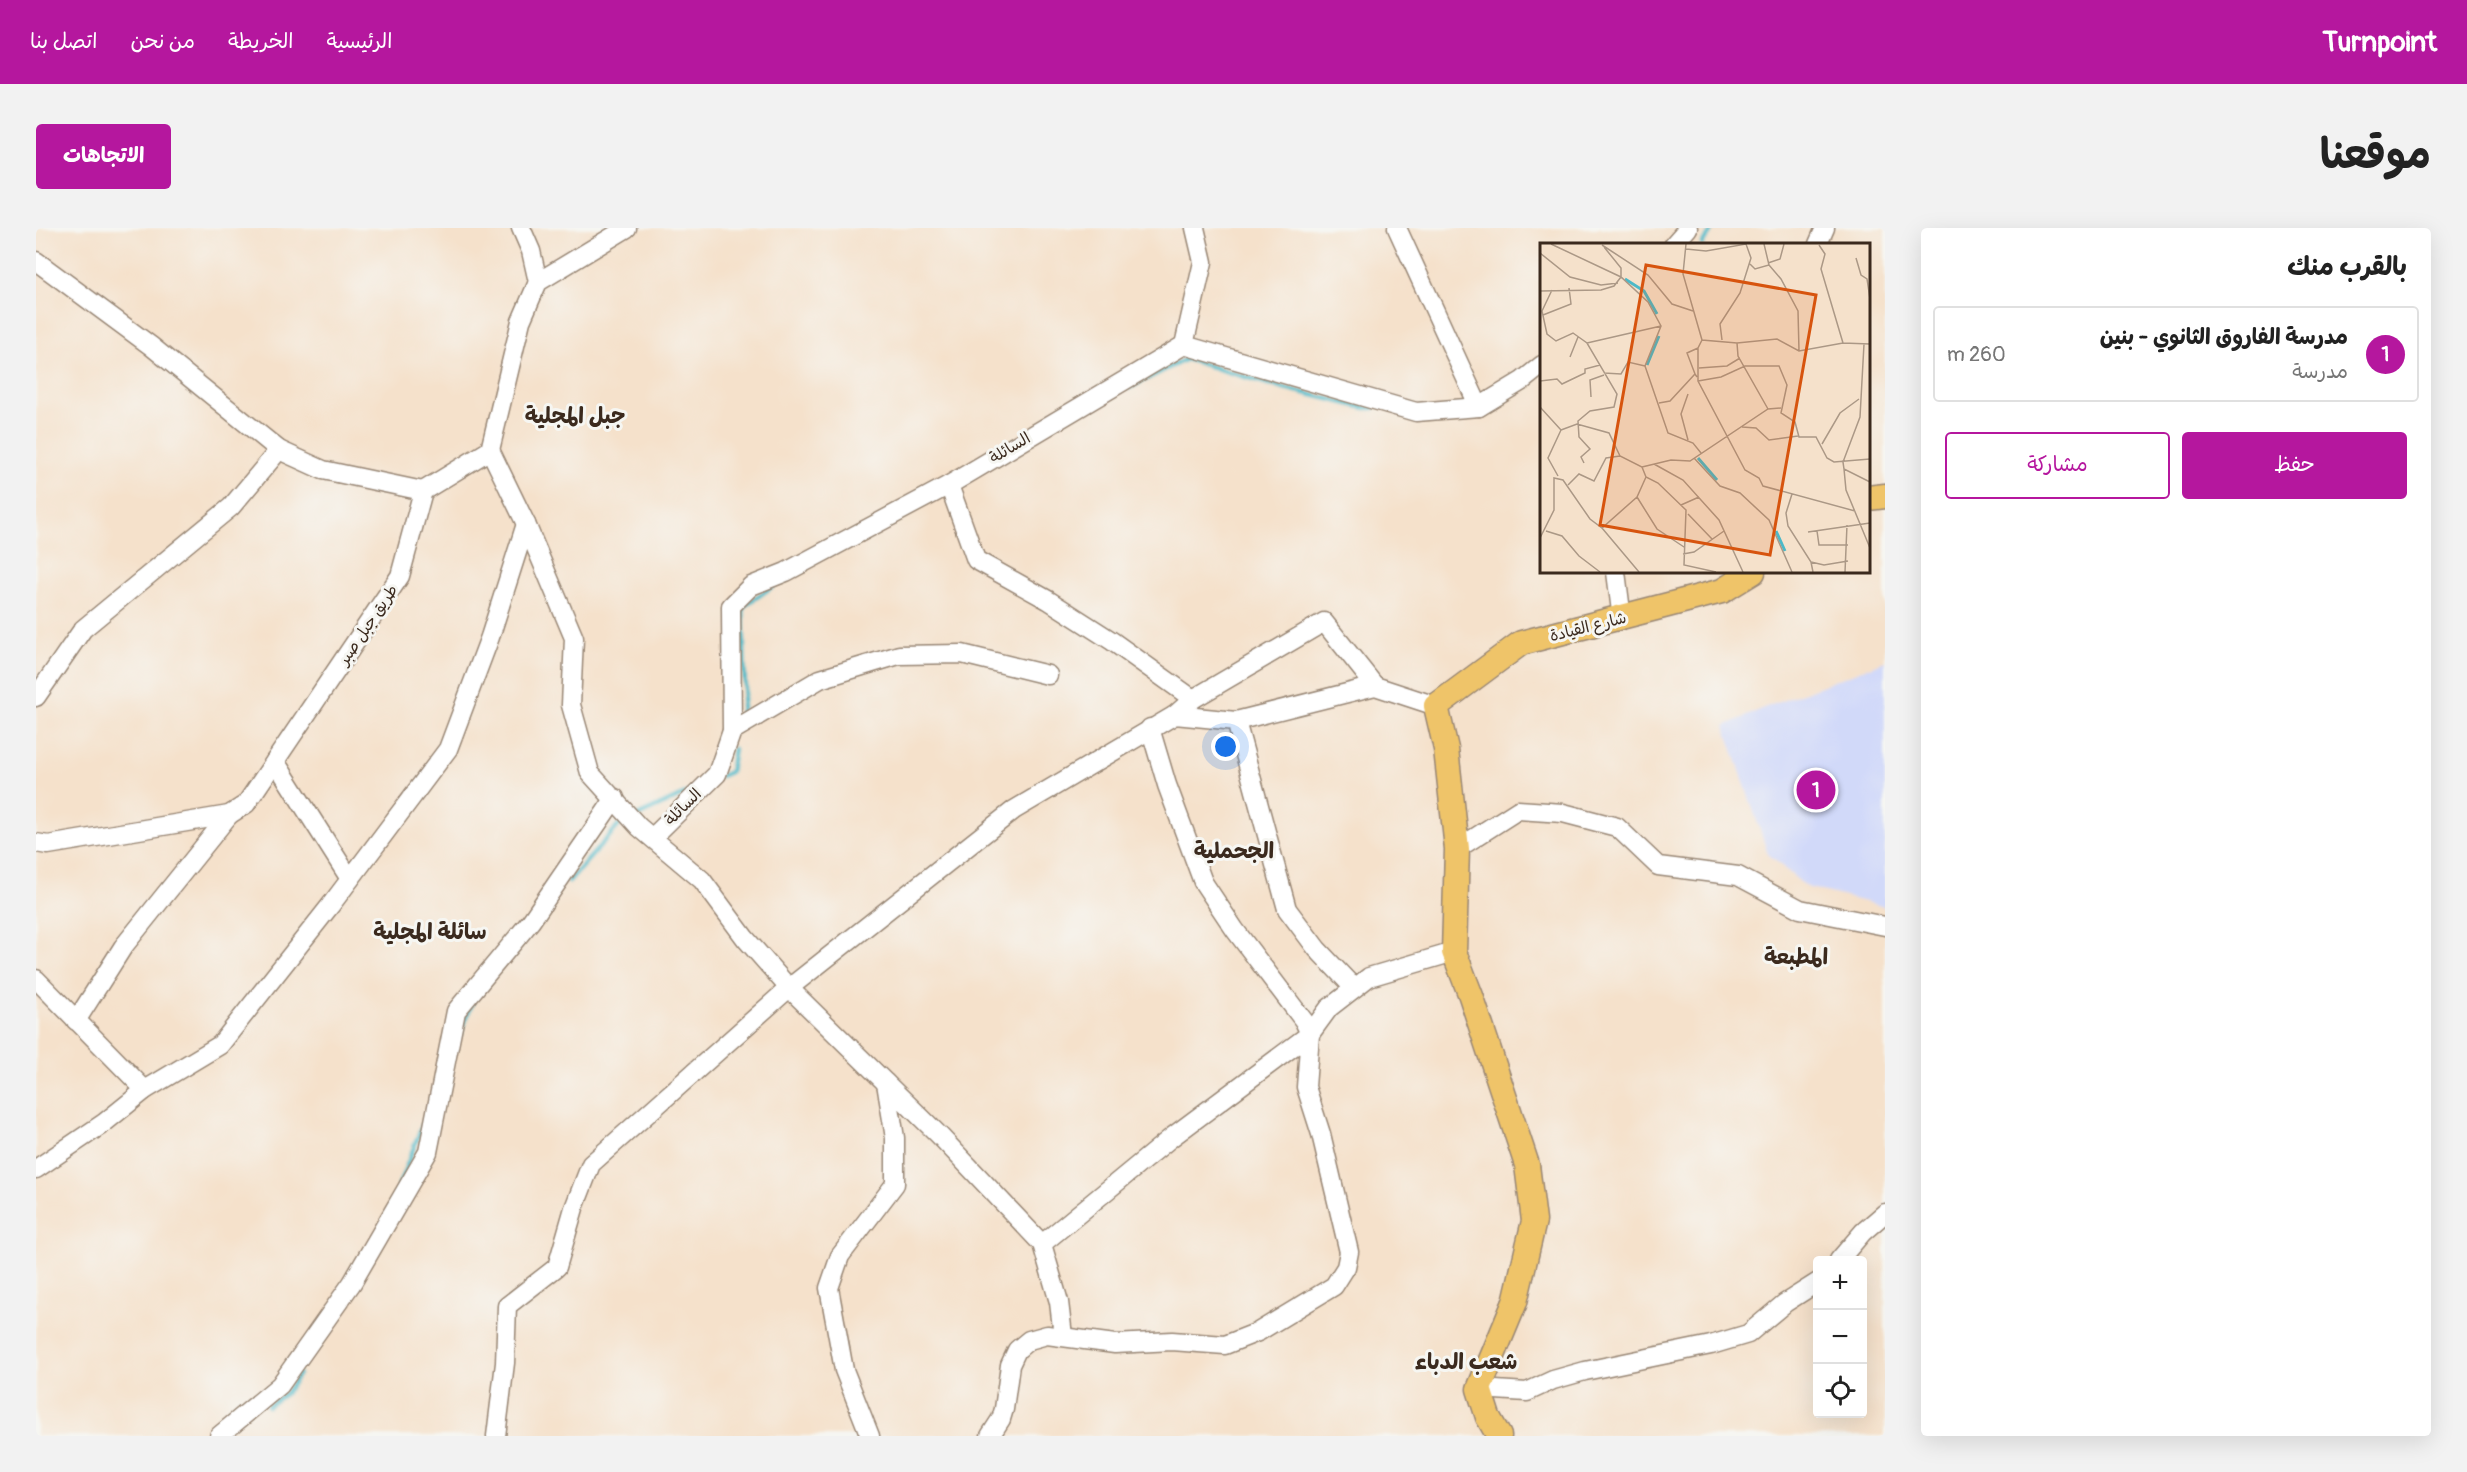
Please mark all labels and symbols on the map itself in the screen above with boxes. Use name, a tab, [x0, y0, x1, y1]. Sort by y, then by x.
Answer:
inset map	[1540, 243, 1870, 573]
district label: جبل المجلية	[525, 402, 625, 430]
street label: السائلة	[986, 428, 1034, 468]
street label: طريق جبل صبر	[333, 581, 402, 671]
street label: شارع القيادة	[1548, 608, 1629, 647]
your location	[1211, 732, 1240, 761]
pin: 1	[1796, 768, 1836, 812]
street label: السائلة	[660, 784, 706, 830]
district label: الجحملية	[1194, 837, 1274, 865]
district label: سائلة المجلية	[373, 918, 487, 946]
district label: المطبعة	[1764, 943, 1828, 971]
district label: شعب الدباء	[1415, 1348, 1517, 1376]

